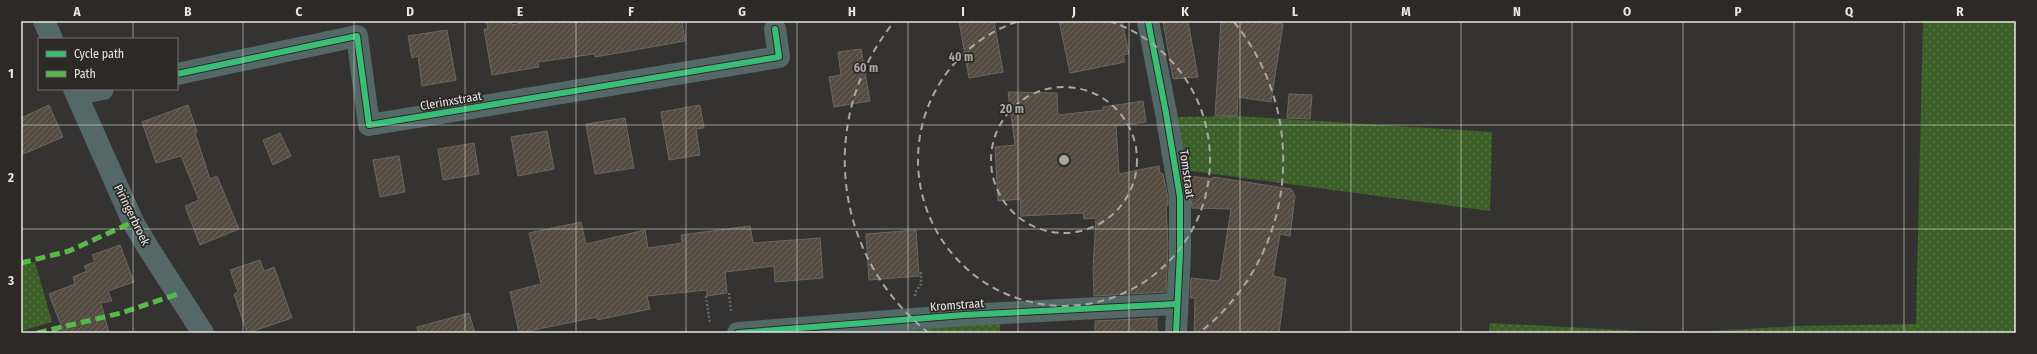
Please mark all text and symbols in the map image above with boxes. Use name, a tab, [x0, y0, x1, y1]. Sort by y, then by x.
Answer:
text: A	[72, 4, 81, 19]
text: B	[184, 4, 192, 19]
text: C	[296, 4, 303, 19]
text: D	[406, 4, 414, 19]
text: E	[517, 4, 523, 19]
text: F	[628, 4, 634, 19]
text: G	[738, 4, 746, 19]
text: H	[848, 4, 856, 19]
text: I	[961, 4, 965, 19]
text: J	[1071, 4, 1076, 19]
text: K	[1181, 4, 1189, 19]
text: L	[1292, 4, 1298, 19]
text: M	[1401, 4, 1411, 19]
text: N	[1513, 4, 1521, 19]
text: O	[1623, 4, 1631, 19]
text: P	[1734, 4, 1742, 19]
text: Q	[1845, 4, 1854, 19]
text: R	[1956, 4, 1964, 19]
legend	[38, 38, 178, 90]
text: Cycle path	[74, 47, 124, 61]
text: 40 m	[949, 50, 973, 64]
text: 60 m	[854, 61, 878, 75]
text: 1	[8, 66, 14, 81]
text: Path	[74, 67, 96, 81]
street label: Clerinxstraat	[419, 89, 483, 113]
text: 20 m	[999, 102, 1024, 116]
street label: Tomstraat	[1177, 149, 1197, 199]
centre of rings	[1057, 153, 1071, 167]
text: 2	[7, 170, 14, 185]
street label: Piringerbroek	[111, 182, 153, 248]
text: 3	[7, 273, 14, 288]
street label: Kromstraat	[929, 296, 985, 314]

